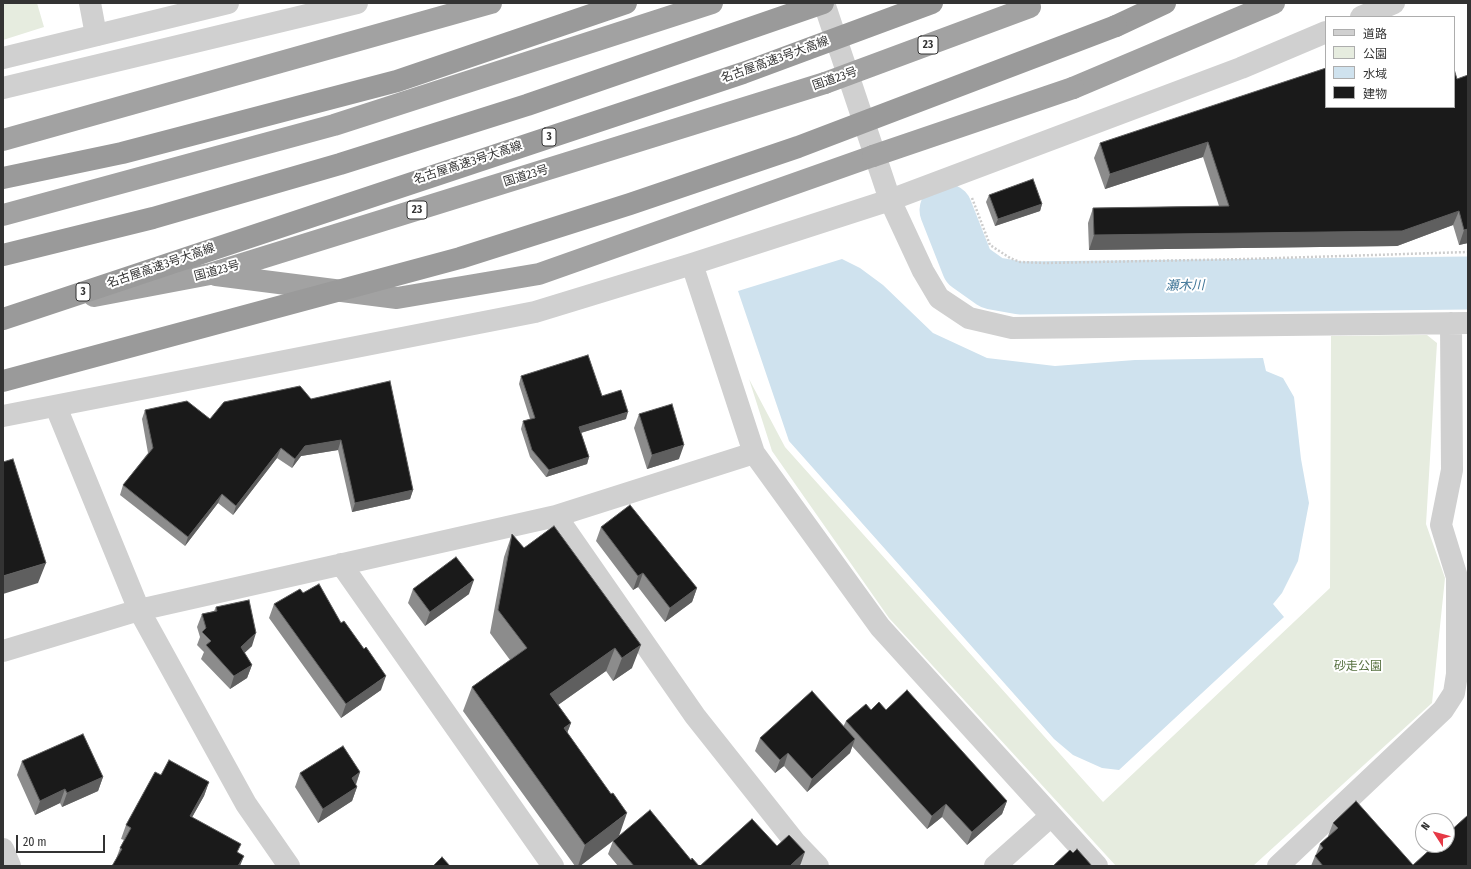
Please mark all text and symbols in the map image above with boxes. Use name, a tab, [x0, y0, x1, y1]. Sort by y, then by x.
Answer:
legend	[1325, 16, 1455, 108]
text: 道路	[1363, 27, 1387, 41]
street label: 名古屋高速3号大高線	[719, 34, 831, 86]
road number: 23	[918, 36, 938, 54]
text: 公園	[1363, 47, 1387, 61]
street label: 国道23号	[811, 65, 859, 93]
text: 水域	[1363, 67, 1387, 81]
text: 建物	[1363, 87, 1387, 101]
road number: 3	[542, 128, 556, 146]
street label: 名古屋高速3号大高線	[412, 139, 524, 187]
street label: 国道23号	[502, 162, 550, 190]
road number: 23	[407, 201, 427, 219]
street label: 名古屋高速3号大高線	[105, 241, 217, 291]
street label: 国道23号	[193, 258, 241, 284]
water label: 瀬木川	[1165, 278, 1205, 294]
road number: 3	[76, 283, 90, 301]
park label: 砂走公園	[1334, 660, 1382, 674]
north arrow	[1415, 813, 1455, 853]
text: N	[1418, 820, 1433, 833]
scale bar	[18, 827, 107, 853]
text: 20 m	[23, 835, 47, 849]

